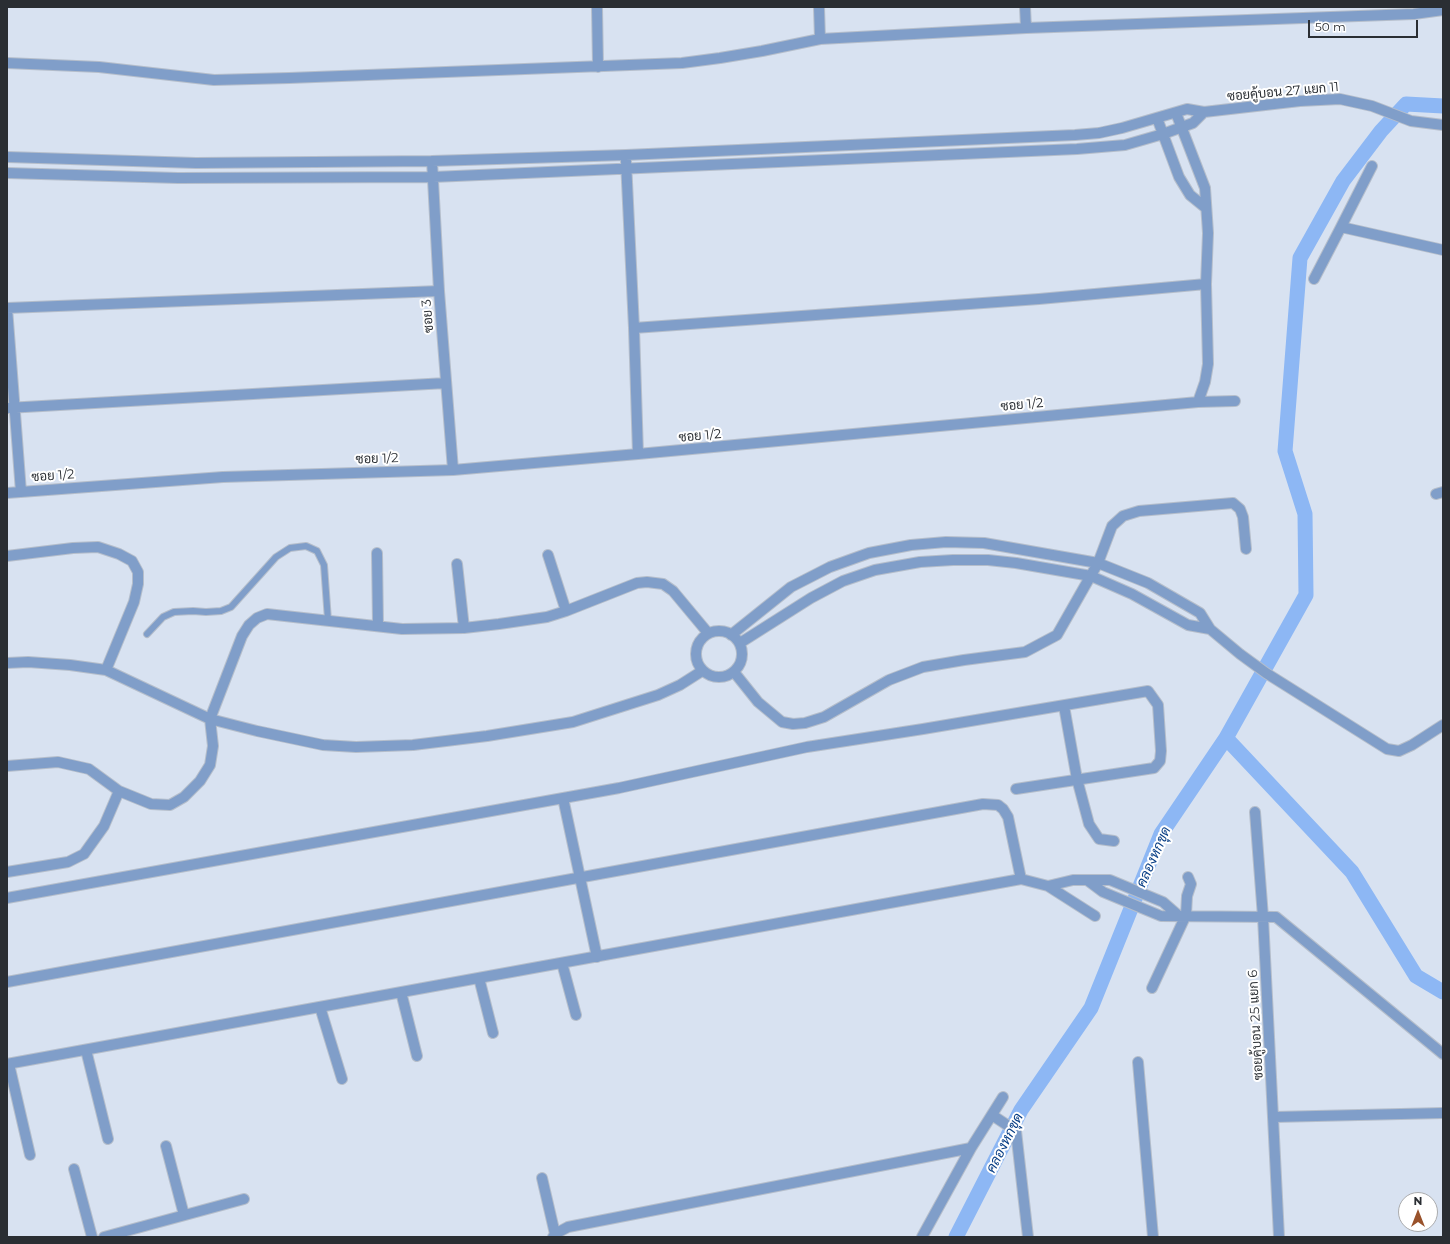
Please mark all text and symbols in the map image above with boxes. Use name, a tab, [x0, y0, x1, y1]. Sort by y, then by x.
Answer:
scale bar	[1310, 12, 1420, 38]
text: 50 m	[1315, 19, 1346, 34]
street label: ซอยคู้บอน 27 แยก 11	[1226, 79, 1340, 105]
street label: ซอย 3	[419, 298, 437, 334]
street label: ซอย 1/2	[1000, 395, 1044, 415]
street label: ซอย 1/2	[678, 426, 722, 446]
street label: ซอย 1/2	[355, 450, 399, 468]
street label: ซอย 1/2	[31, 467, 75, 485]
water label: คลองหกขุด	[1133, 824, 1175, 890]
street label: ซอยคู้บอน 25 แยก 6	[1245, 969, 1267, 1081]
water label: คลองหกขุด	[983, 1110, 1027, 1176]
north arrow	[1398, 1192, 1438, 1232]
text: N	[1414, 1194, 1422, 1208]

